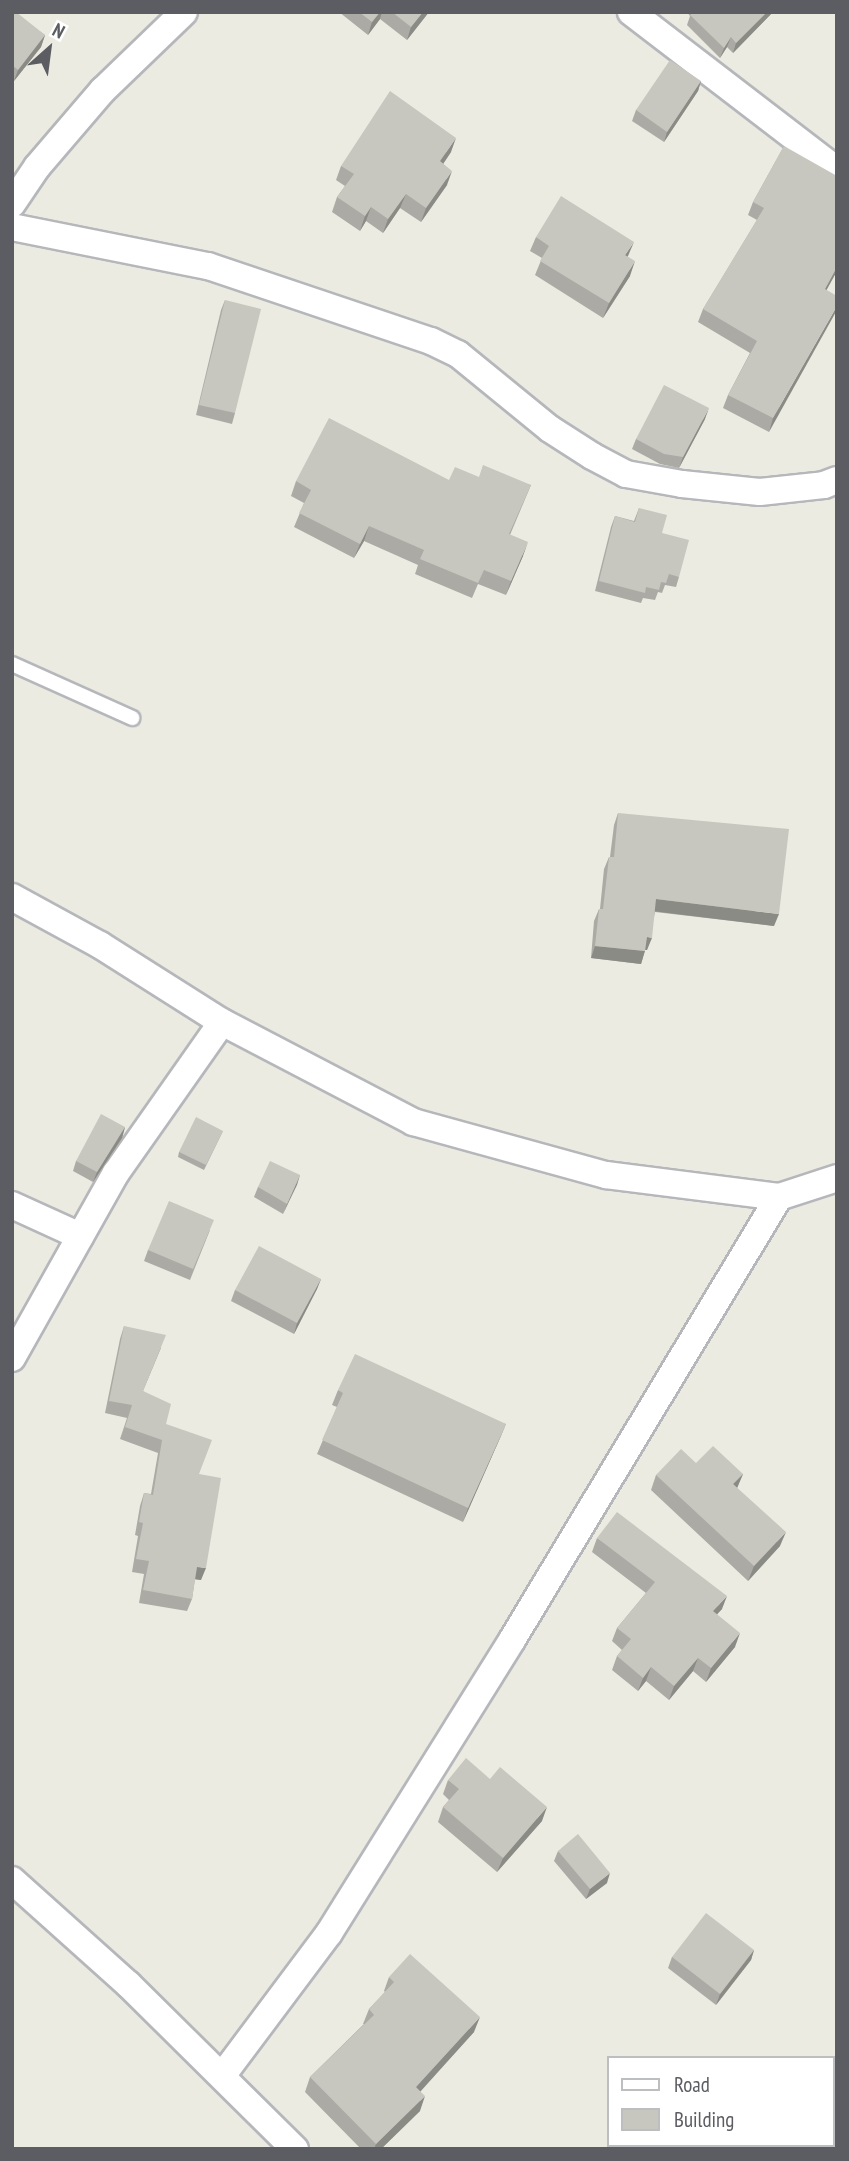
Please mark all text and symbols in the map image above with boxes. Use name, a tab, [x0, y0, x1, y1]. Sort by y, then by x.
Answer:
north arrow	[14, 14, 84, 84]
text: N	[49, 17, 69, 43]
legend	[608, 2056, 835, 2147]
text: Road	[674, 2071, 710, 2098]
text: Building	[674, 2106, 734, 2133]

